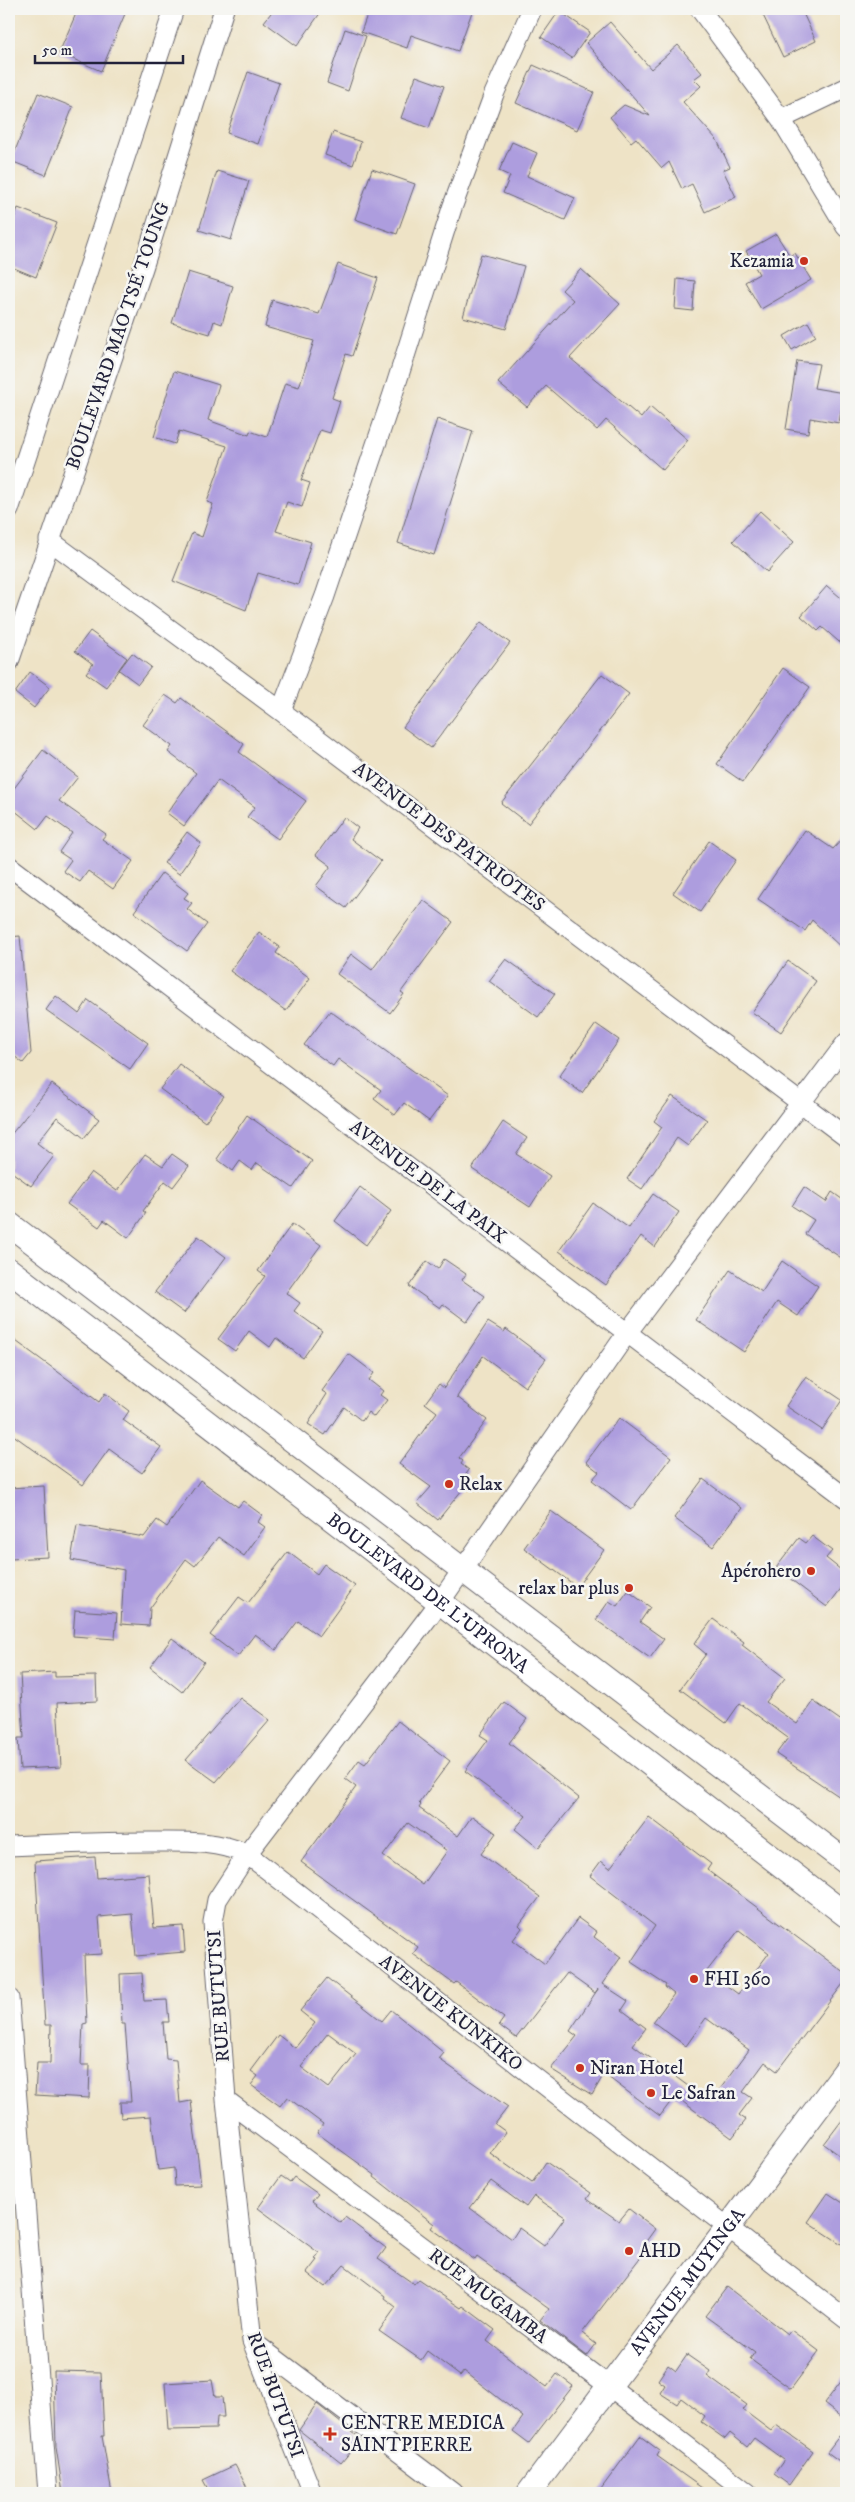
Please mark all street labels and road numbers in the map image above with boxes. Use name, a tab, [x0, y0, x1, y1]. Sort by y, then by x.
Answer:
street label: BOULEVARD MAO TSÉ TOUNG	[60, 199, 175, 473]
street label: AVENUE DES PATRIOTES	[349, 757, 550, 917]
street label: AVENUE DE LA PAIX	[345, 1115, 511, 1249]
street label: BOULEVARD DE L'UPRONA	[322, 1508, 534, 1679]
street label: RUE BUTUTSI	[203, 1929, 235, 2063]
street label: AVENUE KUNKIKO	[375, 1950, 527, 2076]
street label: AVENUE MUYINGA	[625, 2203, 750, 2360]
street label: RUE MUGAMBA	[424, 2244, 553, 2349]
street label: RUE BUTUTSI	[242, 2329, 309, 2461]

